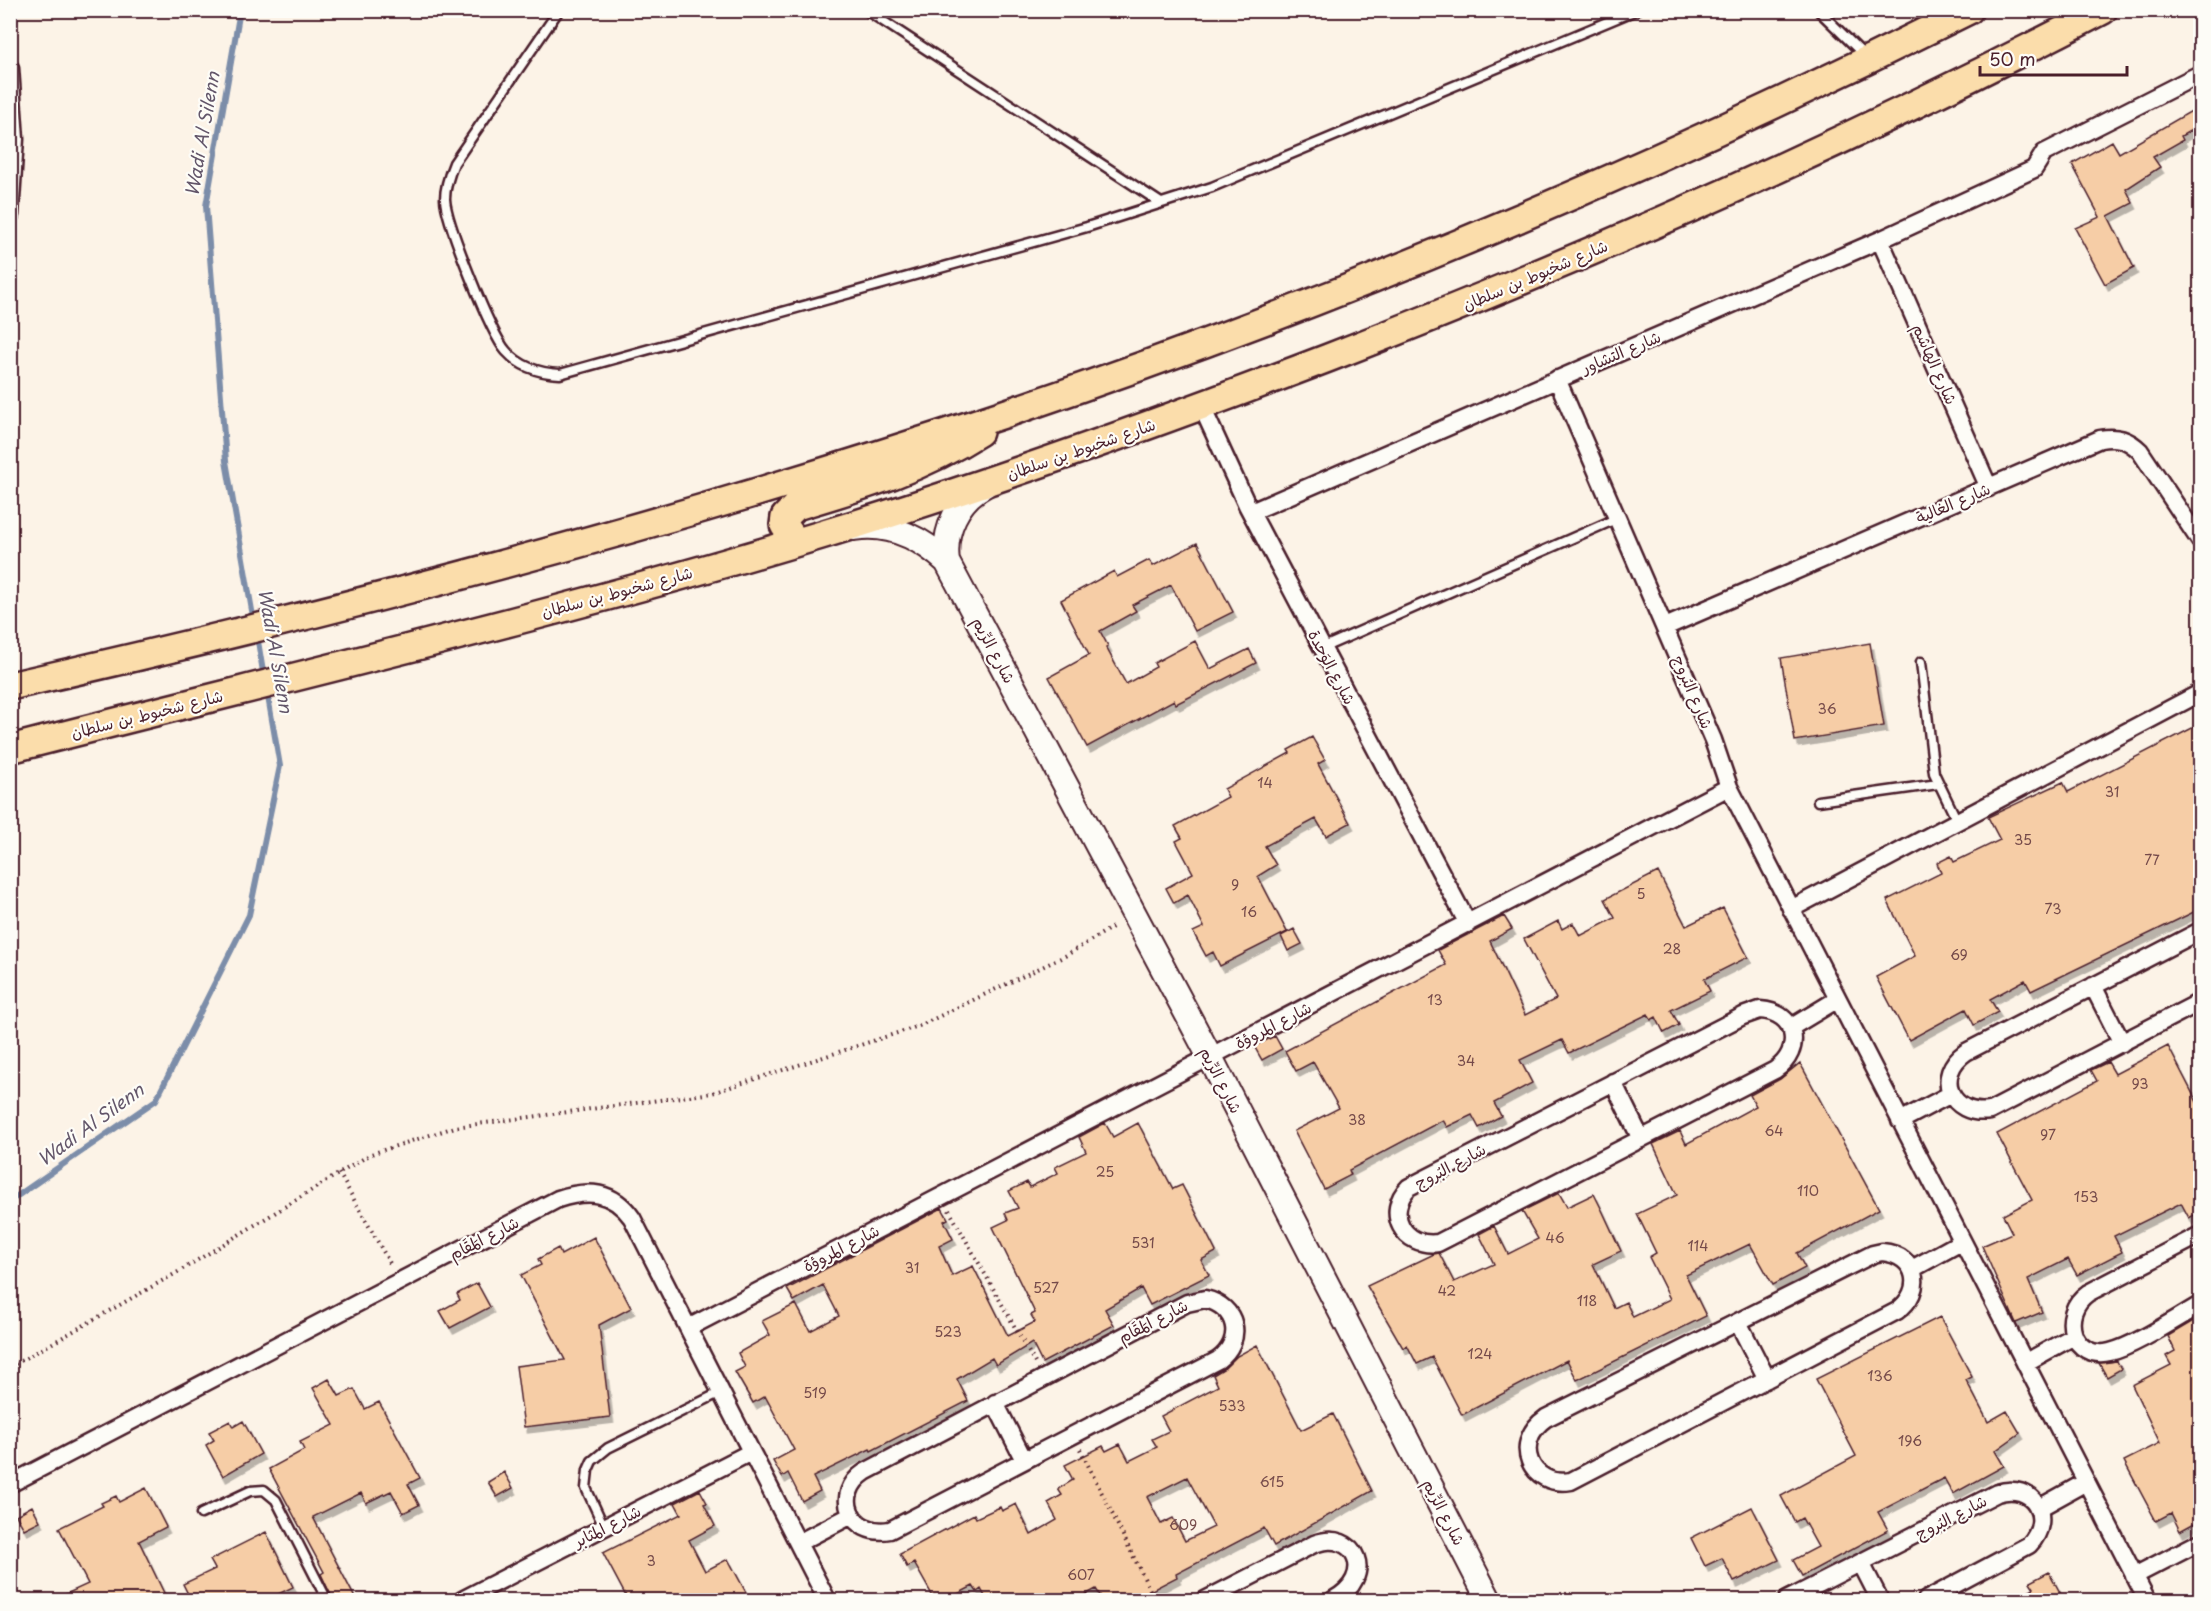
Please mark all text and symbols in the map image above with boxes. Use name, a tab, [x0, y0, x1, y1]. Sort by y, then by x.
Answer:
scale bar	[1980, 39, 2127, 77]
text: 50 m	[1989, 45, 2036, 72]
water label: Wadi Al Silenn	[177, 69, 226, 198]
street label: شارع شخبوط بن سلطان	[1458, 233, 1611, 316]
street label: شارع الهاشم	[1906, 319, 1964, 409]
street label: شارع التشاور	[1575, 324, 1664, 380]
street label: شارع شخبوط بن سلطان	[1003, 411, 1159, 486]
street label: شارع الغالية	[1912, 476, 1994, 529]
street label: شارع شخبوط بن سلطان	[538, 559, 695, 624]
water label: Wadi Al Silenn	[252, 586, 301, 716]
street label: شارع الرِّيم	[966, 612, 1022, 688]
street label: شارع الوَحدة	[1302, 625, 1363, 709]
street label: شارع البُروج	[1667, 651, 1720, 732]
street label: شارع شخبوط بن سلطان	[68, 683, 225, 744]
house number: 36	[1817, 698, 1837, 719]
house number: 14	[1257, 772, 1273, 793]
house number: 31	[2105, 781, 2119, 802]
house number: 35	[2014, 829, 2032, 850]
house number: 77	[2144, 849, 2160, 870]
house number: 9	[1231, 874, 1239, 895]
house number: 5	[1636, 883, 1646, 904]
house number: 73	[2045, 898, 2061, 919]
house number: 16	[1241, 901, 1257, 922]
house number: 28	[1663, 938, 1681, 959]
house number: 69	[1950, 944, 1968, 965]
house number: 13	[1427, 989, 1443, 1010]
street label: شارع المروؤة	[1230, 995, 1316, 1055]
street label: شارع الرِّيم	[1193, 1042, 1249, 1118]
house number: 34	[1457, 1050, 1475, 1071]
house number: 93	[2131, 1073, 2149, 1094]
water label: Wadi Al Silenn	[31, 1076, 149, 1172]
house number: 38	[1348, 1109, 1366, 1130]
house number: 64	[1764, 1120, 1784, 1141]
house number: 97	[2040, 1124, 2056, 1145]
street label: شارع البُروج	[1410, 1136, 1490, 1195]
house number: 25	[1096, 1161, 1114, 1182]
house number: 110	[1797, 1180, 1819, 1201]
house number: 153	[2074, 1186, 2098, 1207]
street label: شارع المَقَام	[444, 1209, 524, 1267]
street label: شارع المروؤة	[798, 1218, 884, 1278]
house number: 46	[1545, 1227, 1565, 1248]
house number: 531	[1131, 1232, 1155, 1253]
house number: 114	[1688, 1235, 1709, 1256]
house number: 31	[905, 1257, 919, 1278]
house number: 527	[1033, 1277, 1059, 1298]
house number: 42	[1438, 1280, 1456, 1301]
house number: 118	[1577, 1290, 1597, 1311]
street label: شارع المَقَام	[1113, 1292, 1193, 1350]
house number: 523	[934, 1321, 962, 1342]
house number: 124	[1467, 1343, 1493, 1364]
house number: 136	[1867, 1365, 1893, 1386]
house number: 519	[803, 1382, 827, 1403]
house number: 533	[1218, 1395, 1246, 1416]
house number: 196	[1898, 1430, 1922, 1451]
house number: 615	[1260, 1471, 1284, 1492]
street label: شارع الرِّيم	[1416, 1474, 1472, 1550]
street label: شارع البُروج	[1910, 1488, 1991, 1545]
street label: شارع المثابر	[567, 1498, 645, 1554]
house number: 609	[1169, 1514, 1197, 1535]
house number: 3	[646, 1550, 656, 1571]
house number: 607	[1067, 1564, 1095, 1585]

